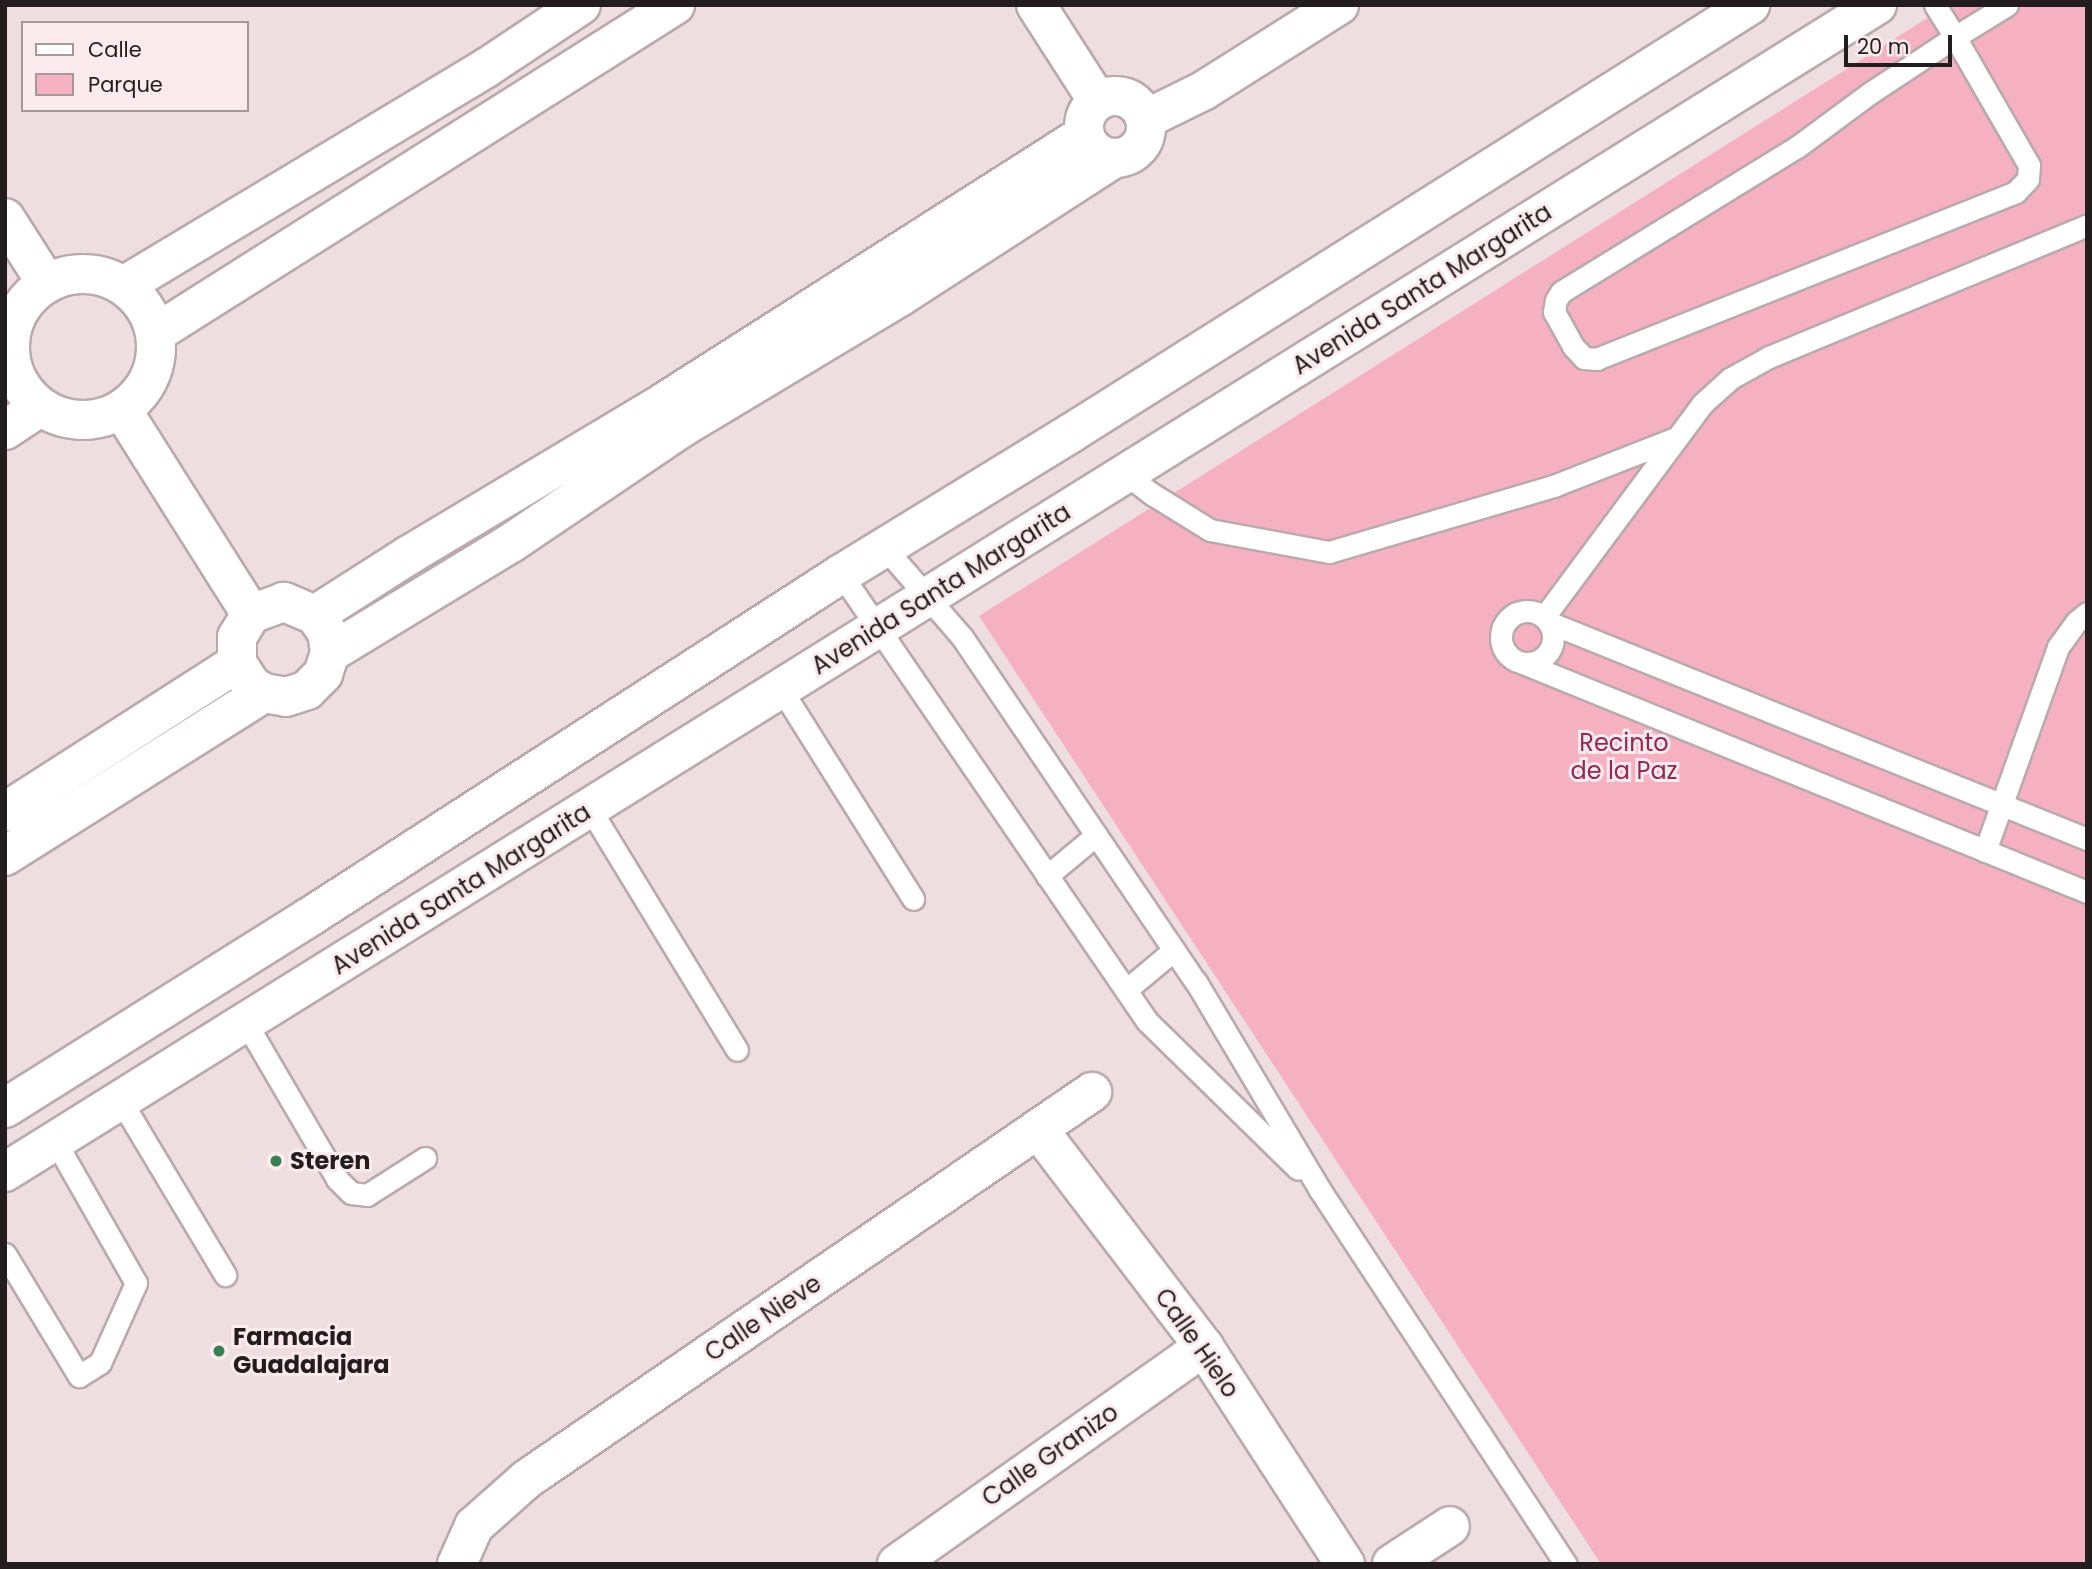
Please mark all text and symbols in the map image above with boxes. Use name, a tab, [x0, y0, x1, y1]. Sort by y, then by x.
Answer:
legend	[21, 21, 248, 112]
scale bar	[1847, 21, 1955, 65]
text: 20 m	[1857, 32, 1910, 61]
text: Calle	[88, 35, 142, 64]
text: Parque	[88, 70, 163, 99]
street label: Avenida Santa Margarita	[1287, 197, 1557, 381]
street label: Avenida Santa Margarita	[806, 497, 1076, 681]
park label: Recinto de la Paz	[1570, 729, 1678, 785]
street label: Avenida Santa Margarita	[326, 797, 596, 981]
place label: Steren	[290, 1147, 371, 1175]
marker: Steren	[268, 1153, 284, 1169]
street label: Calle Nieve	[699, 1269, 827, 1367]
street label: Calle Hielo	[1149, 1283, 1245, 1403]
place label: Farmacia Guadalajara	[233, 1323, 390, 1379]
marker: Farmacia Guadalajara	[211, 1343, 227, 1359]
street label: Calle Granizo	[977, 1398, 1123, 1512]

